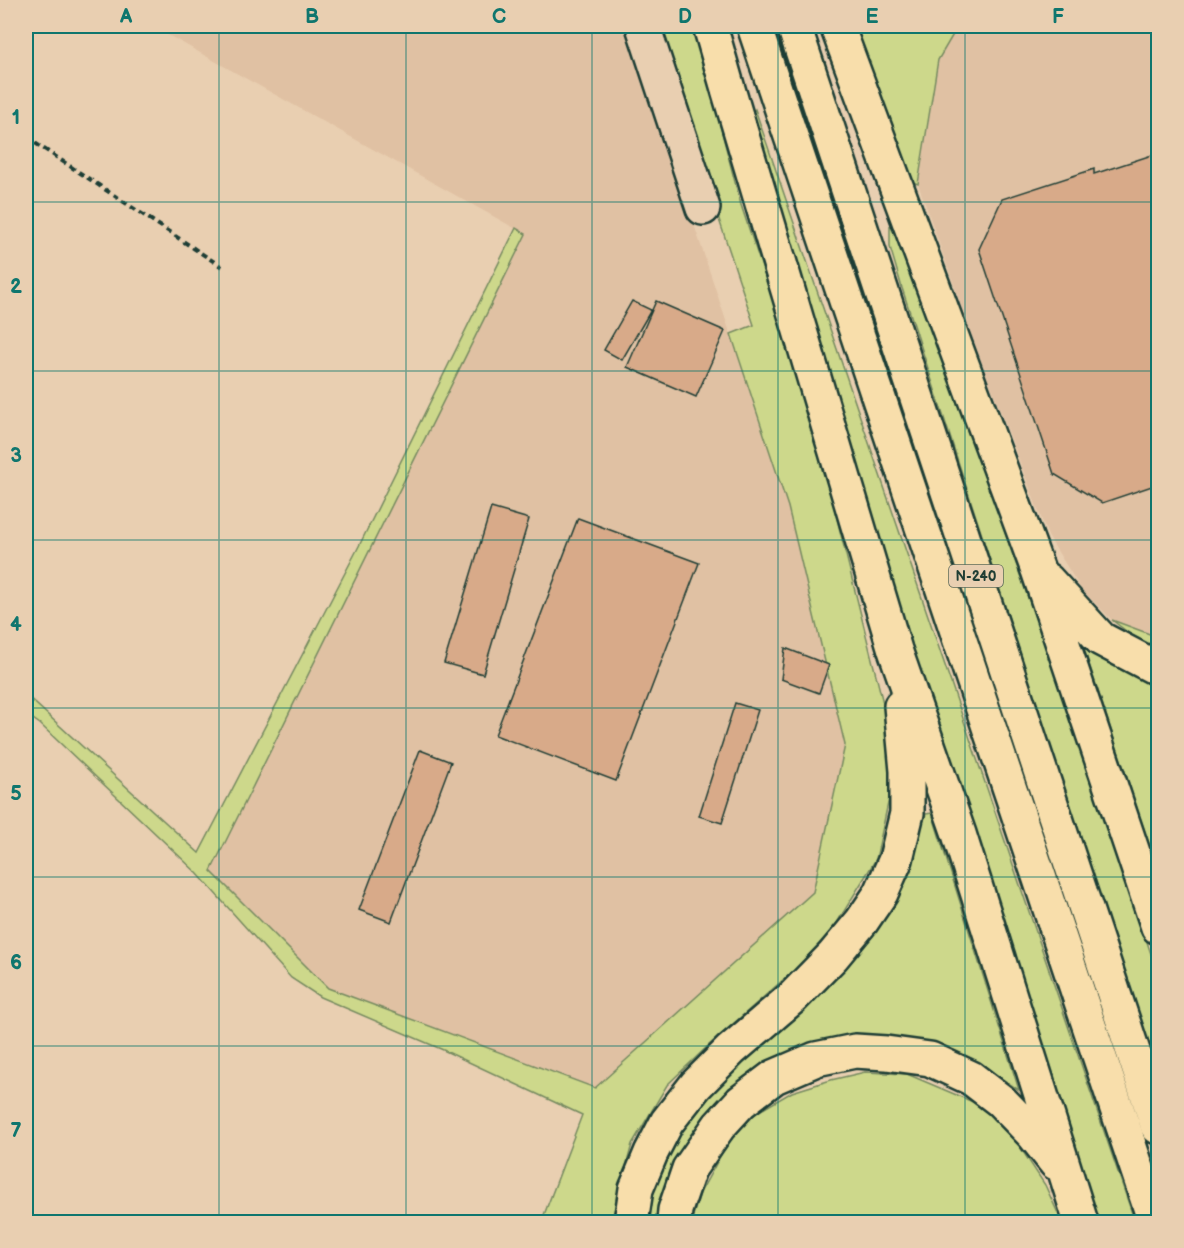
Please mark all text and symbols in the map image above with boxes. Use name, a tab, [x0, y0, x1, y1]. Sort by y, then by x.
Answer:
text: A	[119, 5, 133, 29]
text: B	[305, 5, 319, 29]
text: C	[492, 5, 506, 29]
text: D	[678, 5, 692, 29]
text: E	[866, 5, 879, 29]
text: F	[1052, 5, 1064, 29]
text: 1	[12, 106, 20, 130]
text: 2	[10, 275, 22, 299]
text: 3	[10, 444, 22, 468]
road number: N-240	[949, 565, 1003, 587]
text: 4	[10, 613, 22, 637]
text: 5	[10, 782, 22, 806]
text: 6	[10, 951, 22, 975]
text: 7	[10, 1119, 22, 1143]

